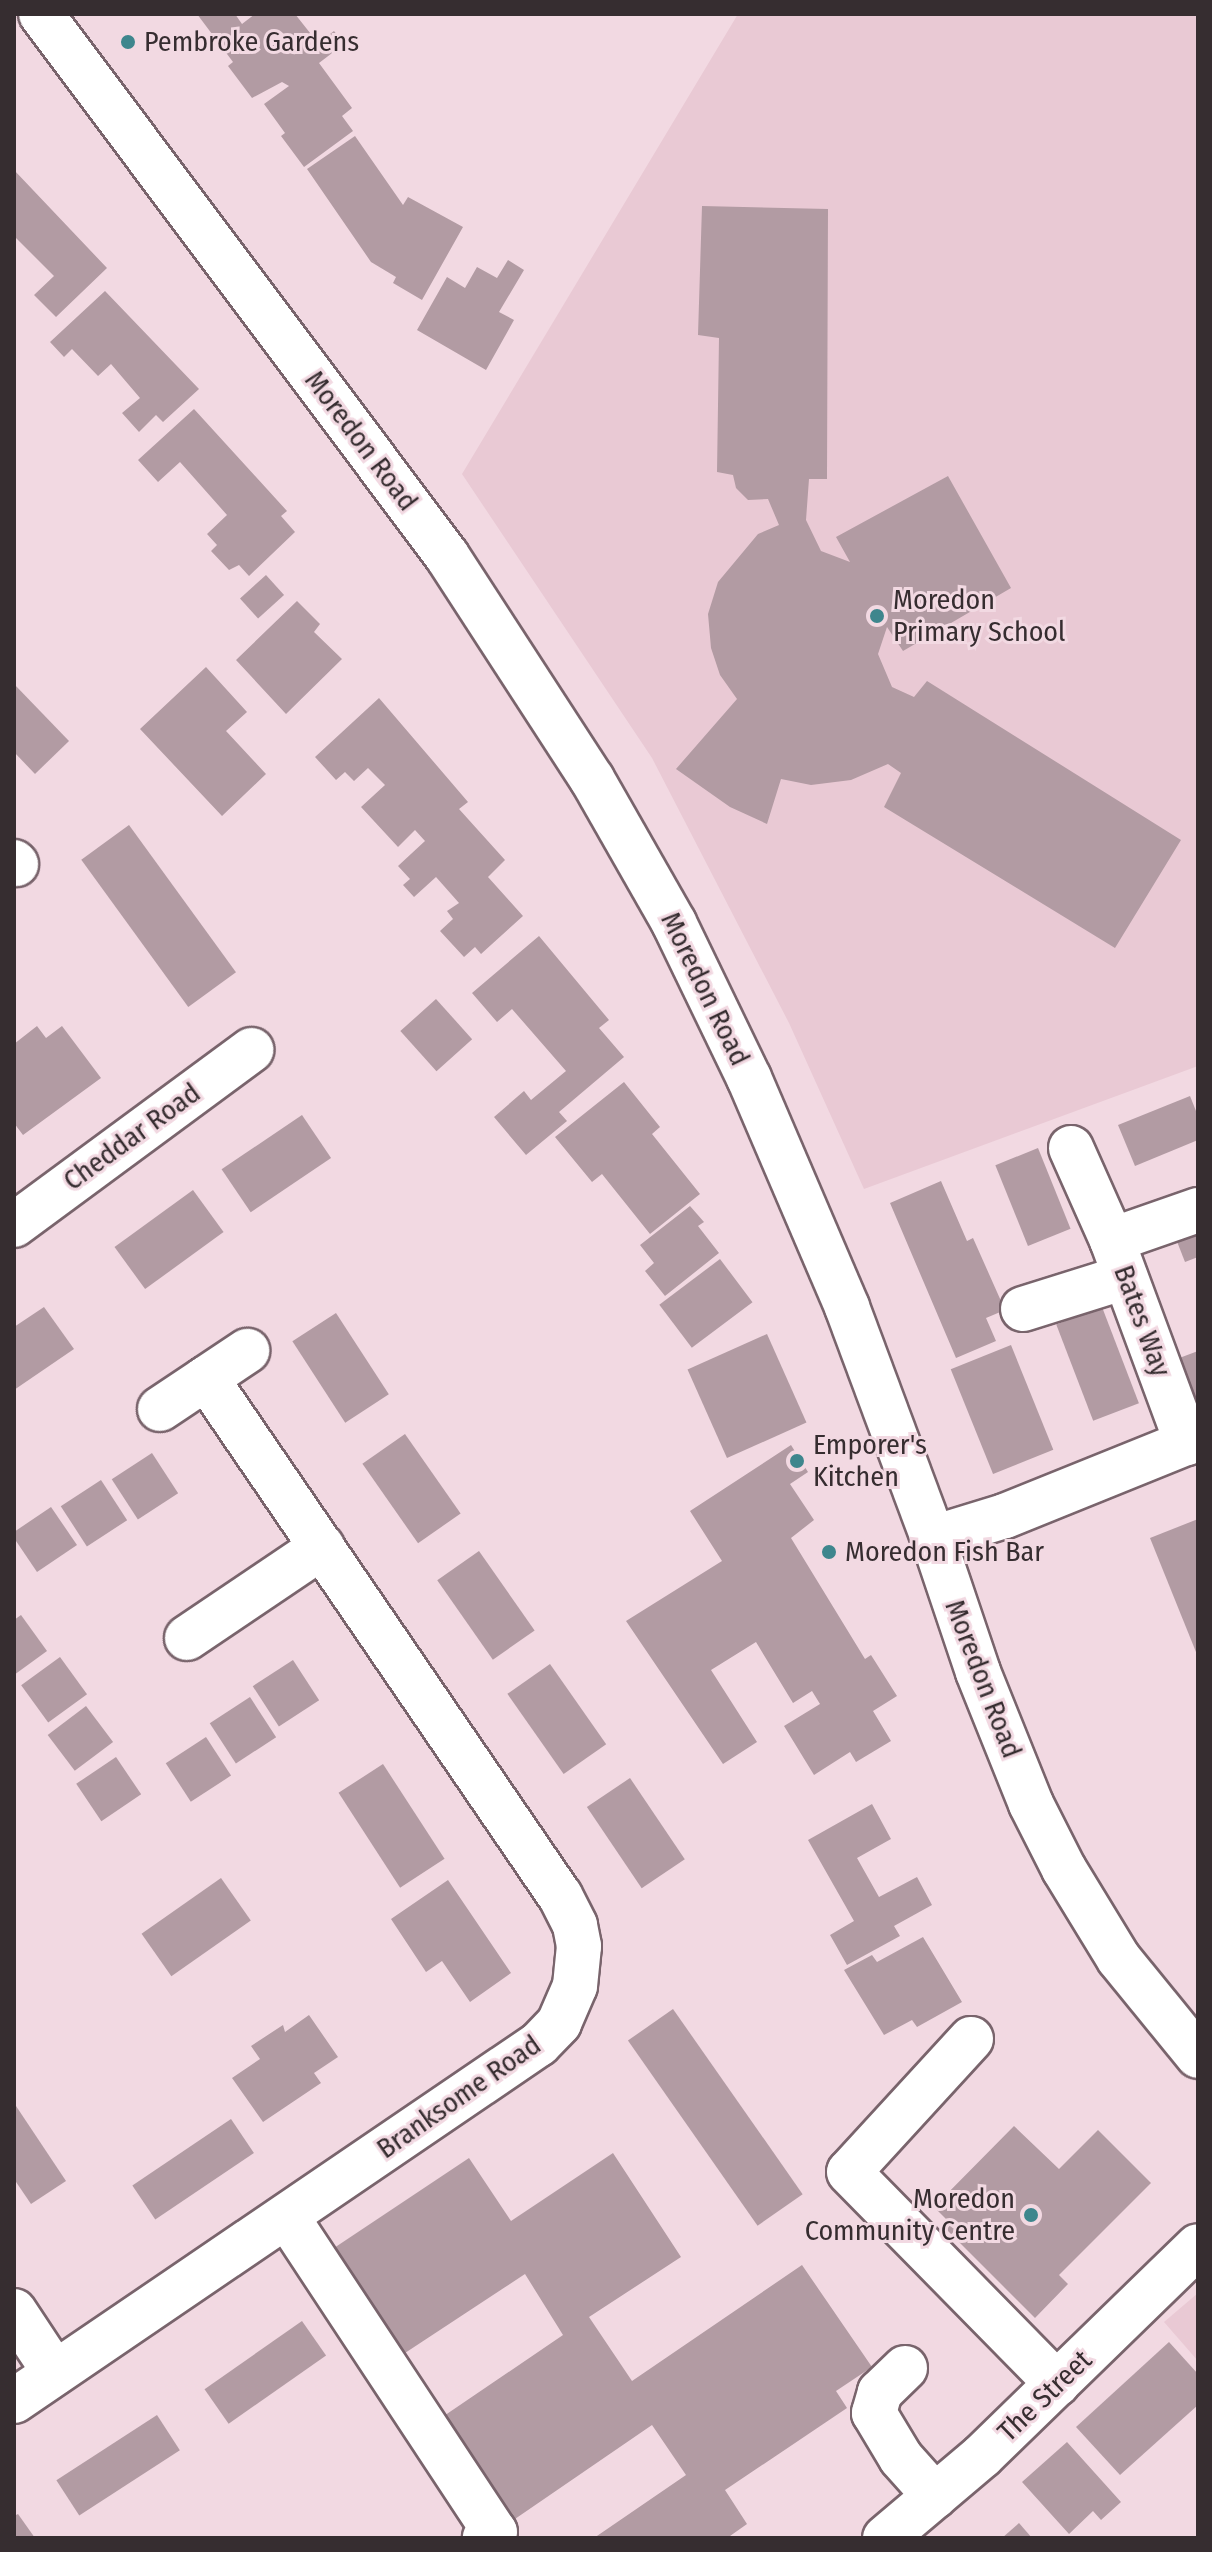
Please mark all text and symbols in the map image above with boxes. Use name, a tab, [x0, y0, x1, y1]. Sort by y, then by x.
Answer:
place label: Pembroke Gardens	[144, 25, 359, 59]
marker: Pembroke Gardens	[119, 33, 137, 51]
street label: Moredon Road	[297, 364, 425, 518]
place label: Moredon Primary School	[893, 583, 1065, 649]
marker: Moredon Primary School	[868, 607, 886, 625]
street label: Moredon Road	[653, 907, 757, 1071]
street label: Cheddar Road	[57, 1076, 207, 1198]
street label: Bates Way	[1106, 1261, 1178, 1381]
place label: Emporer's Kitchen	[813, 1428, 927, 1494]
marker: Emporer's Kitchen	[788, 1452, 806, 1470]
place label: Moredon Fish Bar	[845, 1535, 1044, 1569]
marker: Moredon Fish Bar	[820, 1543, 838, 1561]
street label: Moredon Road	[937, 1595, 1029, 1763]
street label: Branksome Road	[371, 2028, 547, 2166]
place label: Moredon Community Centre	[805, 2182, 1015, 2248]
marker: Moredon Community Centre	[1022, 2206, 1040, 2224]
street label: The Street	[991, 2343, 1099, 2449]

